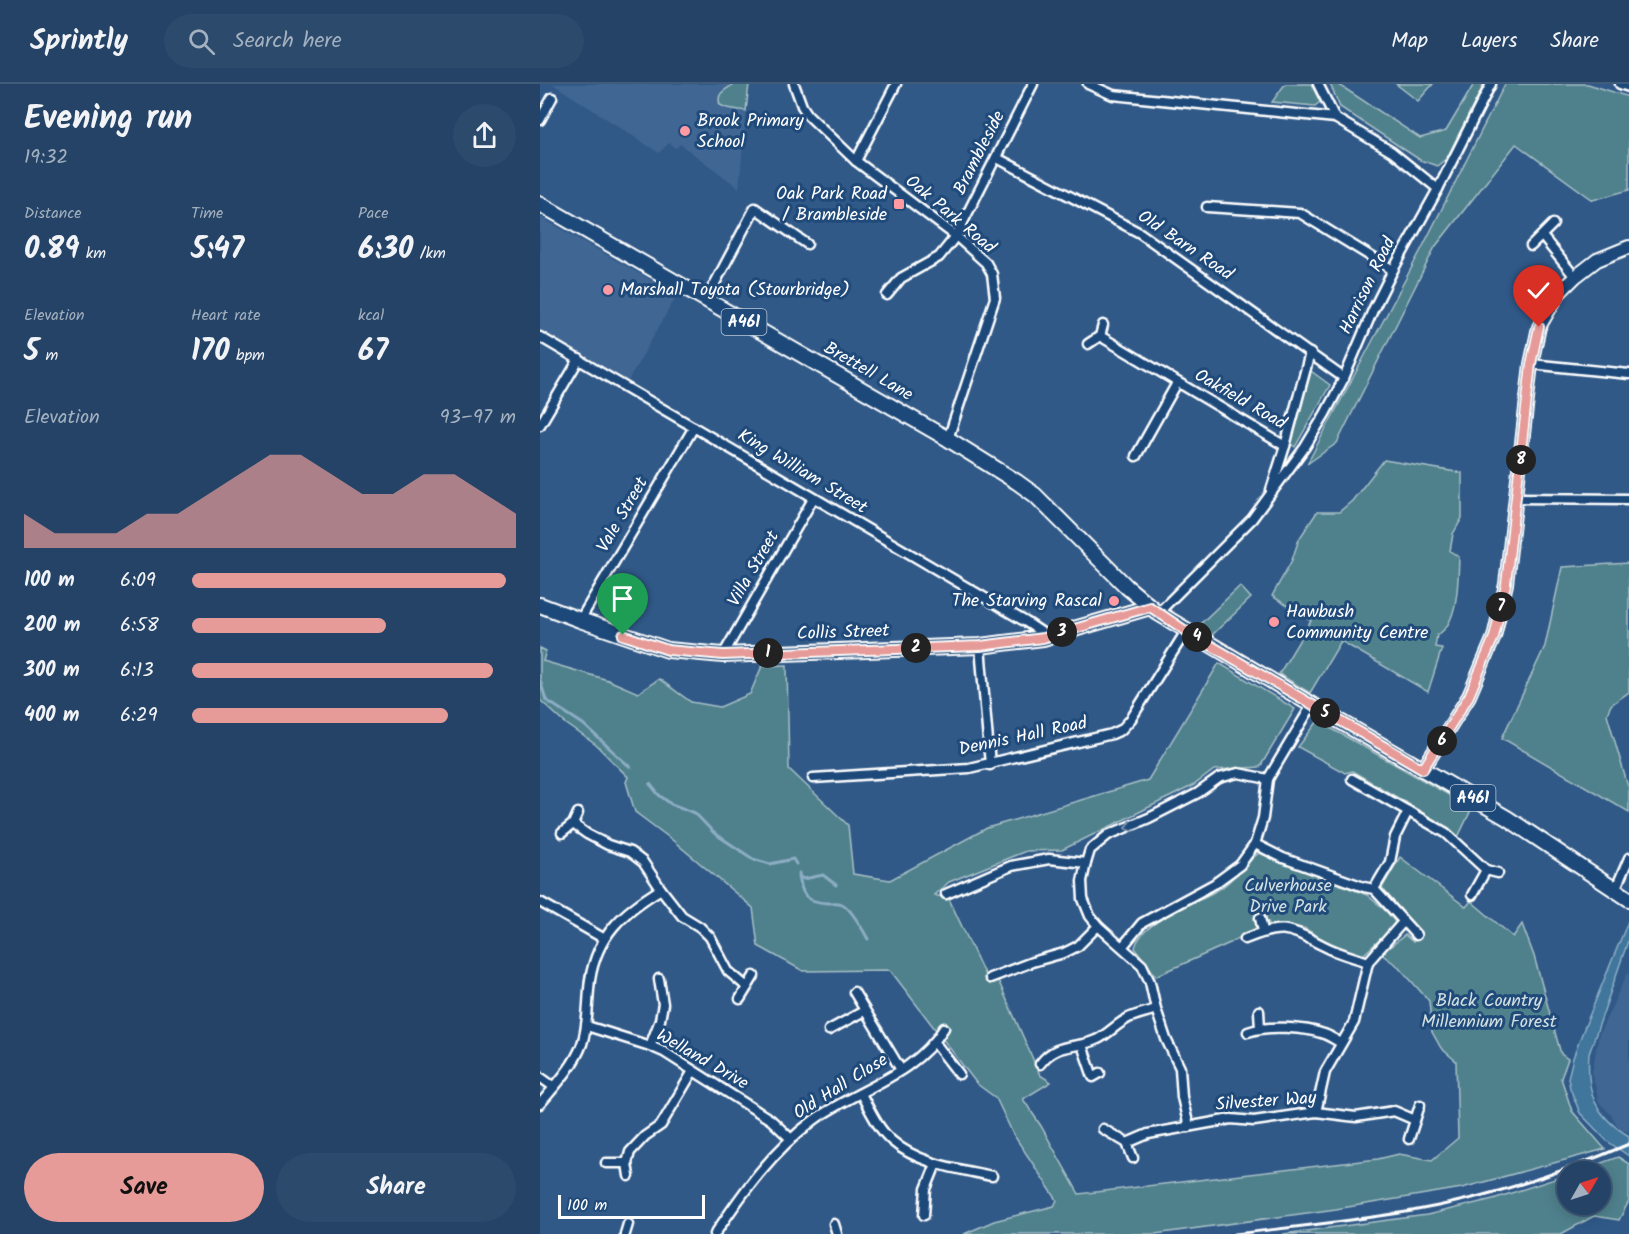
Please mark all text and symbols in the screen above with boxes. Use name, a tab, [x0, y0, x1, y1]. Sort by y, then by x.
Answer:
search box	[164, 14, 584, 68]
text: Sprintly	[30, 19, 128, 64]
text: Search here	[233, 24, 342, 59]
icon: search	[185, 25, 218, 58]
text: Map	[1391, 25, 1428, 58]
text: Layers	[1461, 25, 1517, 58]
text: Share	[1550, 25, 1599, 58]
text: Evening run	[24, 93, 192, 146]
button: share	[453, 104, 516, 167]
street label: Brambleside	[946, 106, 1014, 200]
place label: Brook Primary School	[697, 107, 804, 157]
marker: Brook Primary School	[678, 124, 692, 138]
text: 19:32	[24, 142, 68, 174]
street label: Oak Park Road	[898, 168, 1003, 262]
place label: Oak Park Road / Brambleside	[776, 180, 888, 230]
marker: Oak Park Road / Brambleside	[892, 197, 906, 211]
text: Distance	[24, 201, 82, 226]
text: Time	[191, 201, 223, 226]
text: Pace	[358, 201, 389, 226]
street label: Old Barn Road	[1131, 203, 1240, 289]
text: 0.89	[24, 226, 79, 274]
text: 5:47	[191, 226, 244, 274]
text: 6:30	[358, 226, 413, 274]
street label: Harrison Road	[1332, 231, 1405, 340]
text: km	[79, 241, 106, 266]
text: /km	[413, 241, 446, 266]
pin	[1513, 265, 1564, 327]
icon: check	[1522, 274, 1555, 307]
place label: Marshall Toyota (Stourbridge)	[620, 276, 850, 305]
marker: Marshall Toyota (Stourbridge)	[601, 283, 615, 297]
text: Elevation	[24, 303, 85, 328]
text: Heart rate	[191, 303, 261, 328]
text: kcal	[358, 303, 384, 328]
road number: A461	[722, 309, 766, 335]
text: 5	[24, 328, 39, 376]
text: 170	[191, 328, 230, 376]
text: 67	[358, 328, 388, 376]
street label: Brettell Lane	[818, 335, 918, 409]
text: m	[39, 343, 58, 368]
text: bpm	[230, 343, 265, 368]
street label: Oakfield Road	[1188, 362, 1292, 439]
text: Elevation	[24, 402, 100, 434]
text: 93–97 m	[440, 402, 516, 434]
street label: King William Street	[731, 422, 874, 523]
pin: 8	[1506, 445, 1536, 475]
text: 8	[1516, 447, 1526, 472]
street label: Vale Street	[590, 471, 657, 558]
street label: Villa Street	[720, 524, 788, 613]
text: 100 m	[24, 565, 75, 597]
text: 6:09	[120, 565, 156, 597]
pin	[597, 573, 648, 635]
icon: arrive	[606, 582, 639, 615]
place label: The Starving Rascal	[952, 587, 1103, 616]
pin: 7	[1486, 592, 1516, 622]
marker: The Starving Rascal	[1107, 594, 1121, 608]
text: 7	[1497, 594, 1505, 619]
place label: Hawbush Community Centre	[1286, 598, 1428, 648]
text: 200 m	[24, 610, 80, 642]
text: 6:58	[120, 610, 159, 642]
marker: Hawbush Community Centre	[1267, 615, 1281, 629]
street label: Collis Street	[796, 617, 891, 649]
pin: 3	[1047, 617, 1077, 647]
text: 3	[1058, 619, 1066, 644]
pin: 4	[1182, 622, 1212, 652]
text: 4	[1193, 624, 1201, 649]
pin: 2	[901, 633, 931, 663]
text: 2	[911, 635, 921, 660]
pin: 1	[753, 638, 783, 668]
text: 1	[766, 640, 770, 665]
text: 300 m	[24, 655, 80, 687]
text: 6:13	[120, 655, 154, 687]
pin: 5	[1310, 698, 1340, 728]
text: 400 m	[24, 700, 80, 732]
text: 6:29	[120, 700, 157, 732]
text: 5	[1321, 700, 1329, 725]
street label: Dennis Hall Road	[956, 709, 1091, 765]
pin: 6	[1427, 726, 1457, 756]
text: 6	[1438, 728, 1446, 753]
road number: A461	[1450, 785, 1496, 811]
one-way arrow	[1124, 820, 1135, 832]
park label: Culverhouse Drive Park	[1244, 872, 1332, 922]
park label: Black Country Millennium Forest	[1421, 987, 1558, 1037]
street label: Welland Drive	[650, 1022, 754, 1098]
street label: Old Hall Close	[788, 1046, 894, 1128]
street label: Silvester Way	[1215, 1084, 1318, 1120]
button: Save	[24, 1153, 264, 1222]
button: Share	[276, 1153, 516, 1222]
north arrow	[1557, 1161, 1611, 1215]
map controls	[1557, 1161, 1611, 1215]
scale bar	[558, 1192, 705, 1220]
text: 100 m	[567, 1193, 607, 1218]

